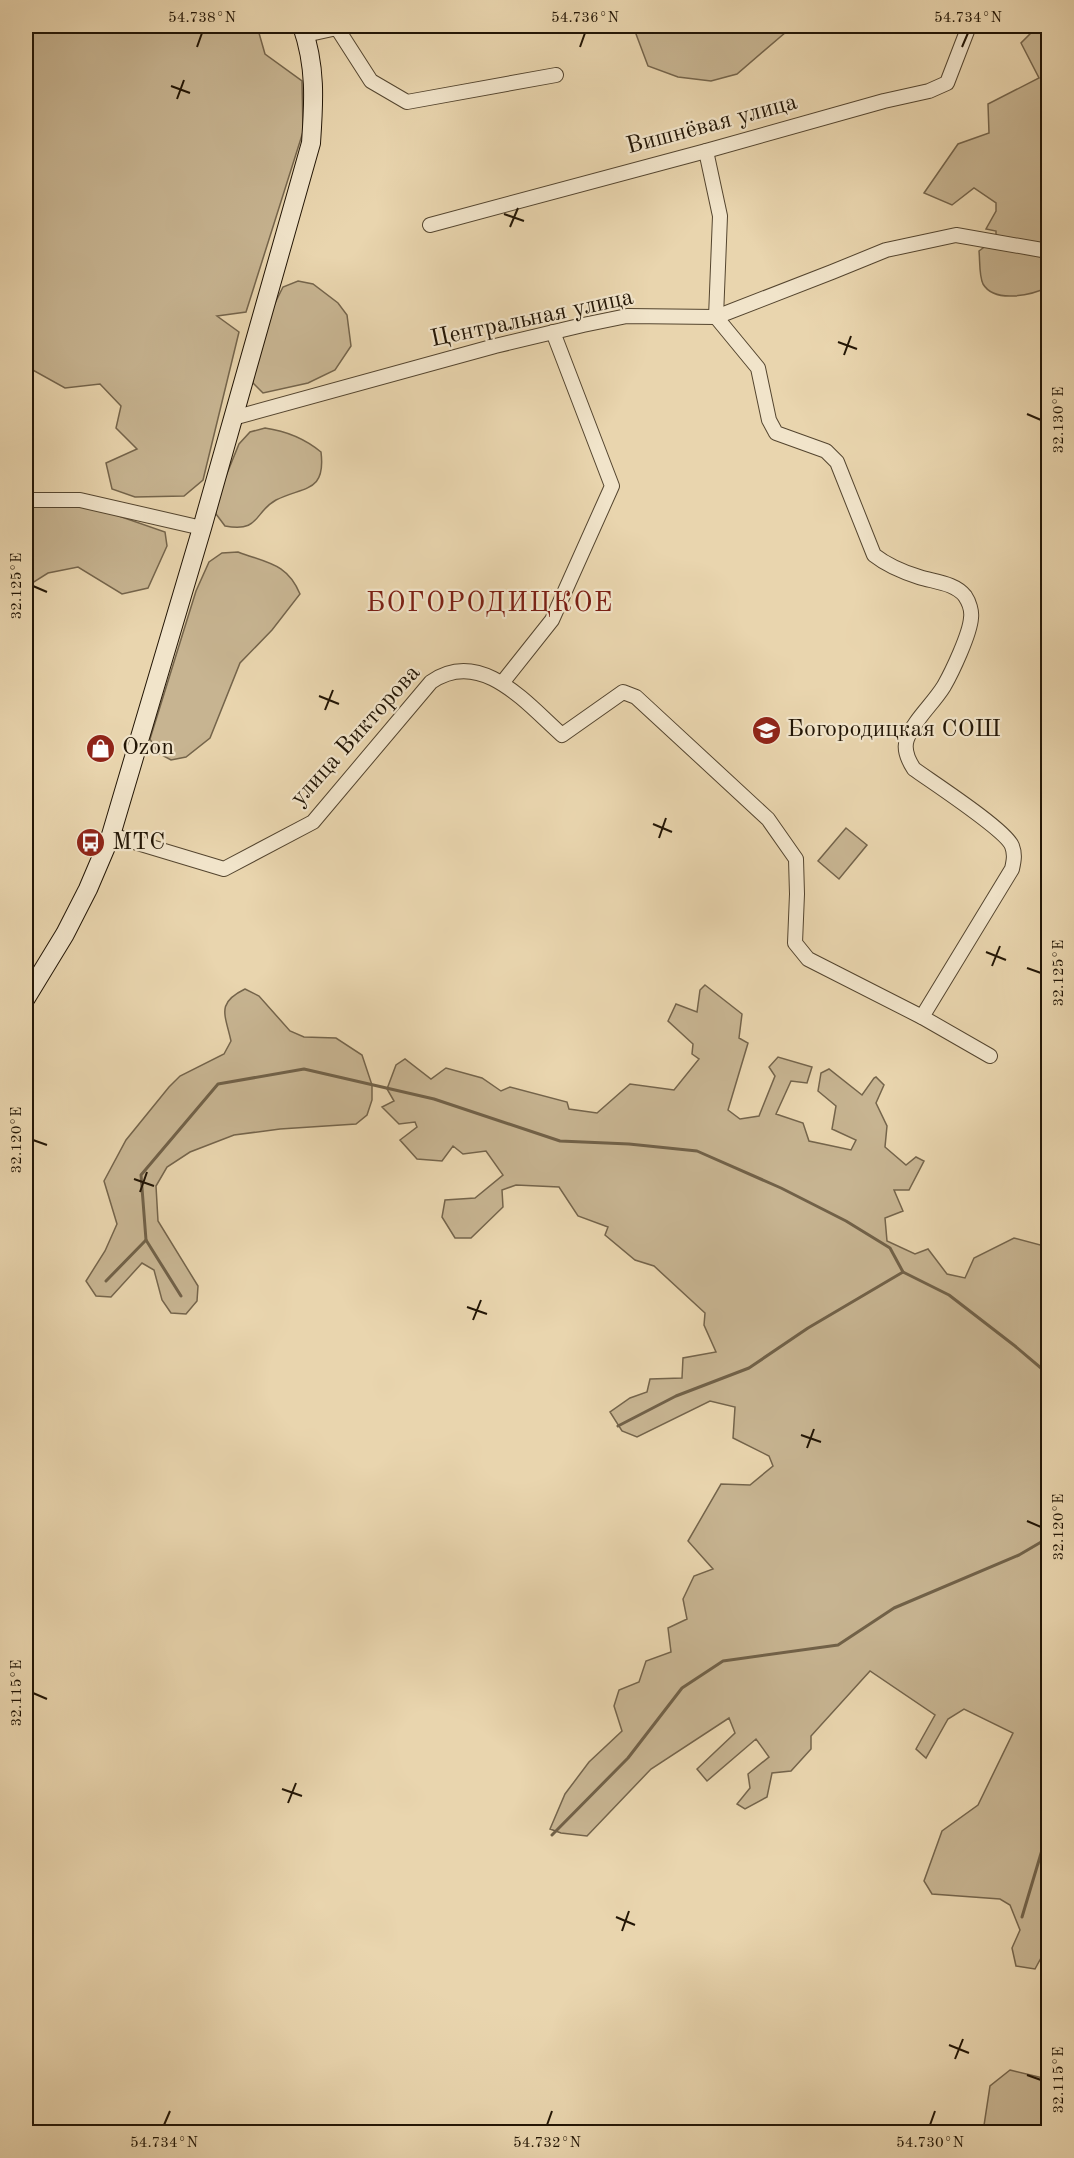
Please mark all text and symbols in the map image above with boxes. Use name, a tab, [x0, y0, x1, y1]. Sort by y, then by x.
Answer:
text: 54.738°N	[168, 11, 236, 26]
text: 54.736°N	[551, 11, 619, 26]
text: 54.734°N	[934, 11, 1002, 26]
street label: Вишнёвая улица	[624, 91, 800, 159]
street label: Центральная улица	[428, 286, 636, 352]
text: 32.130°E	[1052, 387, 1067, 453]
text: 32.125°E	[10, 553, 25, 619]
district label: БОГОРОДИЦКОЕ	[366, 590, 614, 617]
street label: улица Викторова	[287, 661, 425, 811]
school or university icon: Богородицкая СОШ	[750, 714, 782, 746]
place label: Богородицкая СОШ	[787, 718, 1001, 742]
shop icon: Ozon	[85, 732, 117, 764]
place label: Ozon	[122, 736, 174, 760]
bus stop icon: МТС	[75, 827, 107, 859]
place label: МТС	[112, 831, 165, 855]
text: 32.125°E	[1052, 940, 1067, 1006]
text: 32.120°E	[10, 1107, 25, 1173]
text: 32.120°E	[1052, 1494, 1067, 1560]
text: 32.115°E	[10, 1660, 25, 1726]
text: 32.115°E	[1052, 2047, 1067, 2113]
text: 54.734°N	[130, 2136, 198, 2151]
text: 54.732°N	[513, 2136, 581, 2151]
text: 54.730°N	[896, 2136, 964, 2151]

